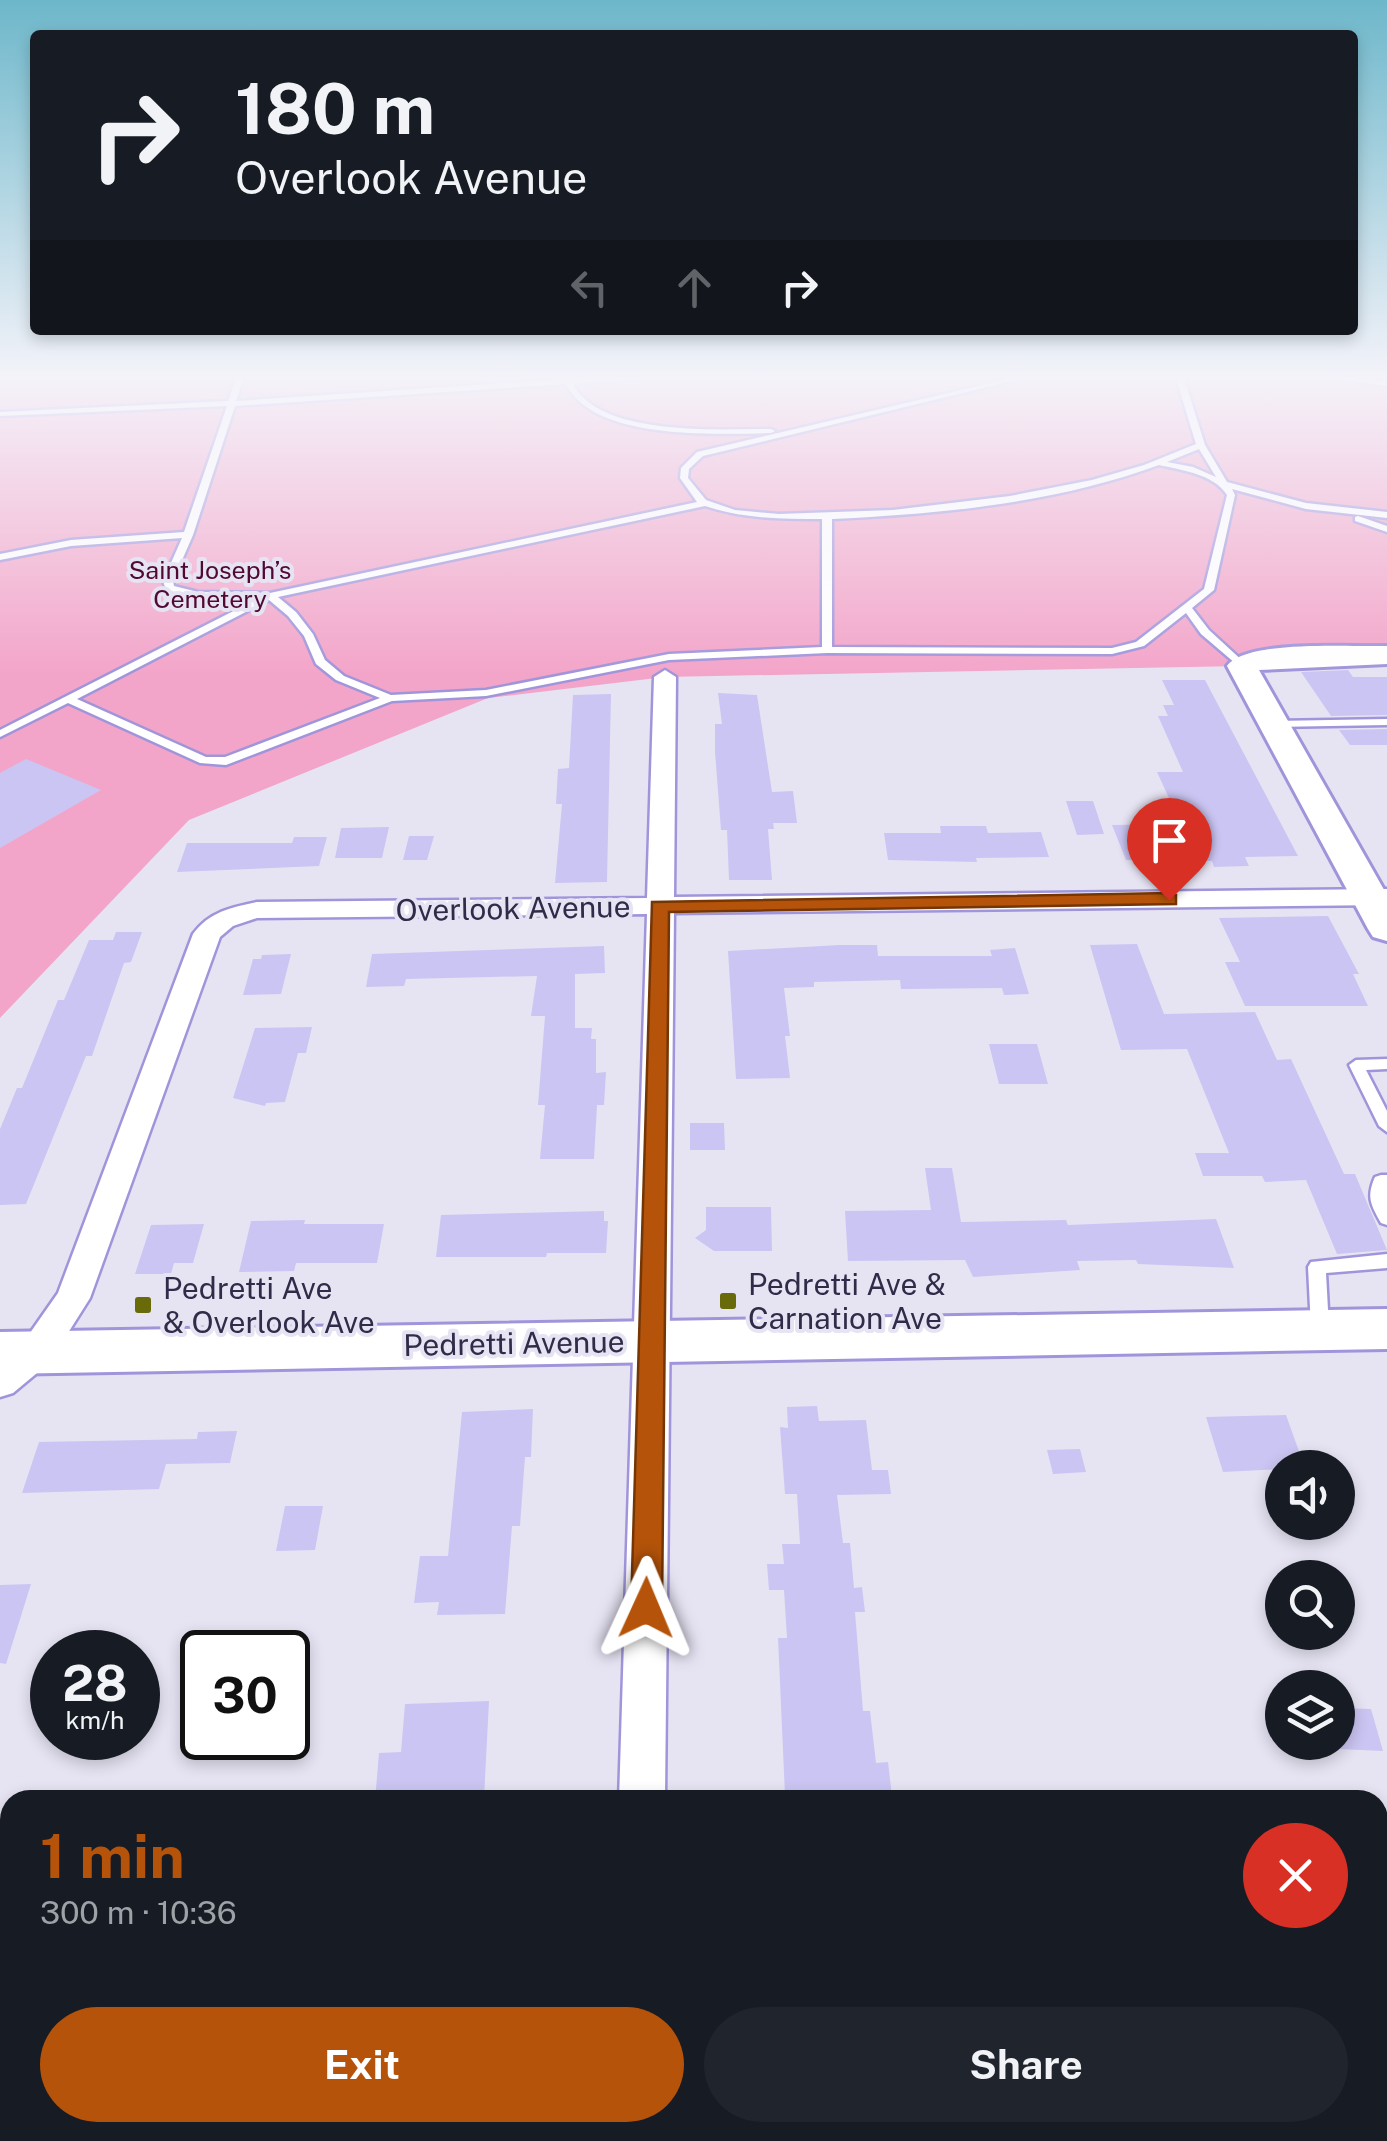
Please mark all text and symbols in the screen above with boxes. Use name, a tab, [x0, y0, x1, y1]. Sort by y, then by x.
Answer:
text: 180 m	[235, 67, 435, 150]
icon: right	[70, 70, 200, 200]
text: Overlook Avenue	[235, 151, 588, 204]
icon: left	[562, 260, 617, 315]
icon: ahead	[667, 260, 722, 315]
icon: right	[772, 260, 827, 315]
park label: Saint Joseph’s Cemetery	[129, 555, 291, 614]
pin	[1127, 798, 1212, 901]
icon: arrive	[1142, 813, 1197, 868]
street label: Overlook Avenue	[395, 888, 631, 928]
place label: Pedretti Ave & Carnation Ave	[748, 1266, 946, 1336]
place label: Pedretti Ave & Overlook Ave	[163, 1270, 375, 1340]
marker: Pedretti Ave & Carnation Ave	[717, 1290, 739, 1312]
marker: Pedretti Ave & Overlook Ave	[132, 1294, 154, 1316]
street label: Pedretti Avenue	[403, 1323, 625, 1363]
map controls	[1265, 1450, 1355, 1760]
button: sound	[1265, 1450, 1355, 1540]
position arrow	[594, 1556, 698, 1660]
button: search	[1265, 1560, 1355, 1650]
speed limit sign: 30	[180, 1630, 310, 1760]
text: 28	[62, 1653, 128, 1712]
button: layers	[1265, 1670, 1355, 1760]
text: km/h	[66, 1705, 124, 1735]
text: 1 min	[40, 1821, 185, 1892]
button: close	[1243, 1823, 1348, 1928]
text: 300 m · 10:36	[40, 1894, 237, 1931]
button: Exit	[40, 2007, 684, 2122]
button: Share	[704, 2007, 1348, 2122]

